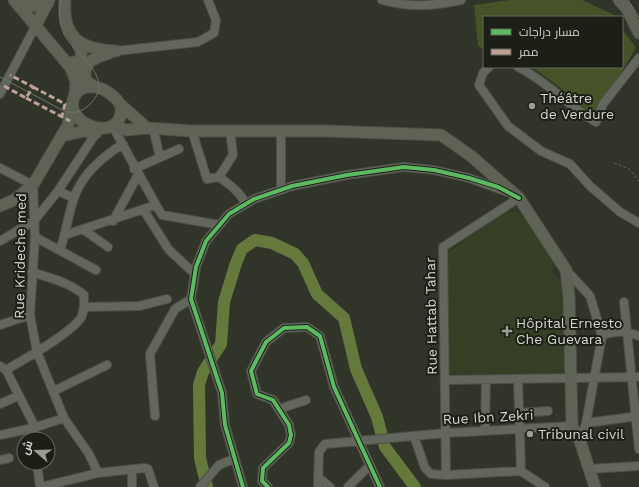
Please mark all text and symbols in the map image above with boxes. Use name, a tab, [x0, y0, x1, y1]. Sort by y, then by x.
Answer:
legend	[483, 16, 623, 68]
text: مسار دراجات	[519, 25, 580, 39]
text: ممر	[518, 45, 538, 59]
place label: Théâtre de Verdure	[540, 90, 614, 122]
marker: Théâtre de Verdure	[527, 101, 537, 111]
street label: Rue Krideche med	[11, 193, 29, 319]
street label: Rue Hattab Tahar	[422, 257, 440, 375]
place label: Hôpital Ernesto Che Guevara	[516, 315, 622, 347]
marker: Hôpital Ernesto Che Guevara	[501, 325, 513, 337]
street label: Rue Ibn Zekri	[442, 407, 534, 427]
place label: Tribunal civil	[538, 426, 625, 442]
marker: Tribunal civil	[525, 429, 535, 439]
north arrow	[16, 431, 56, 471]
text: ش	[19, 439, 36, 457]

